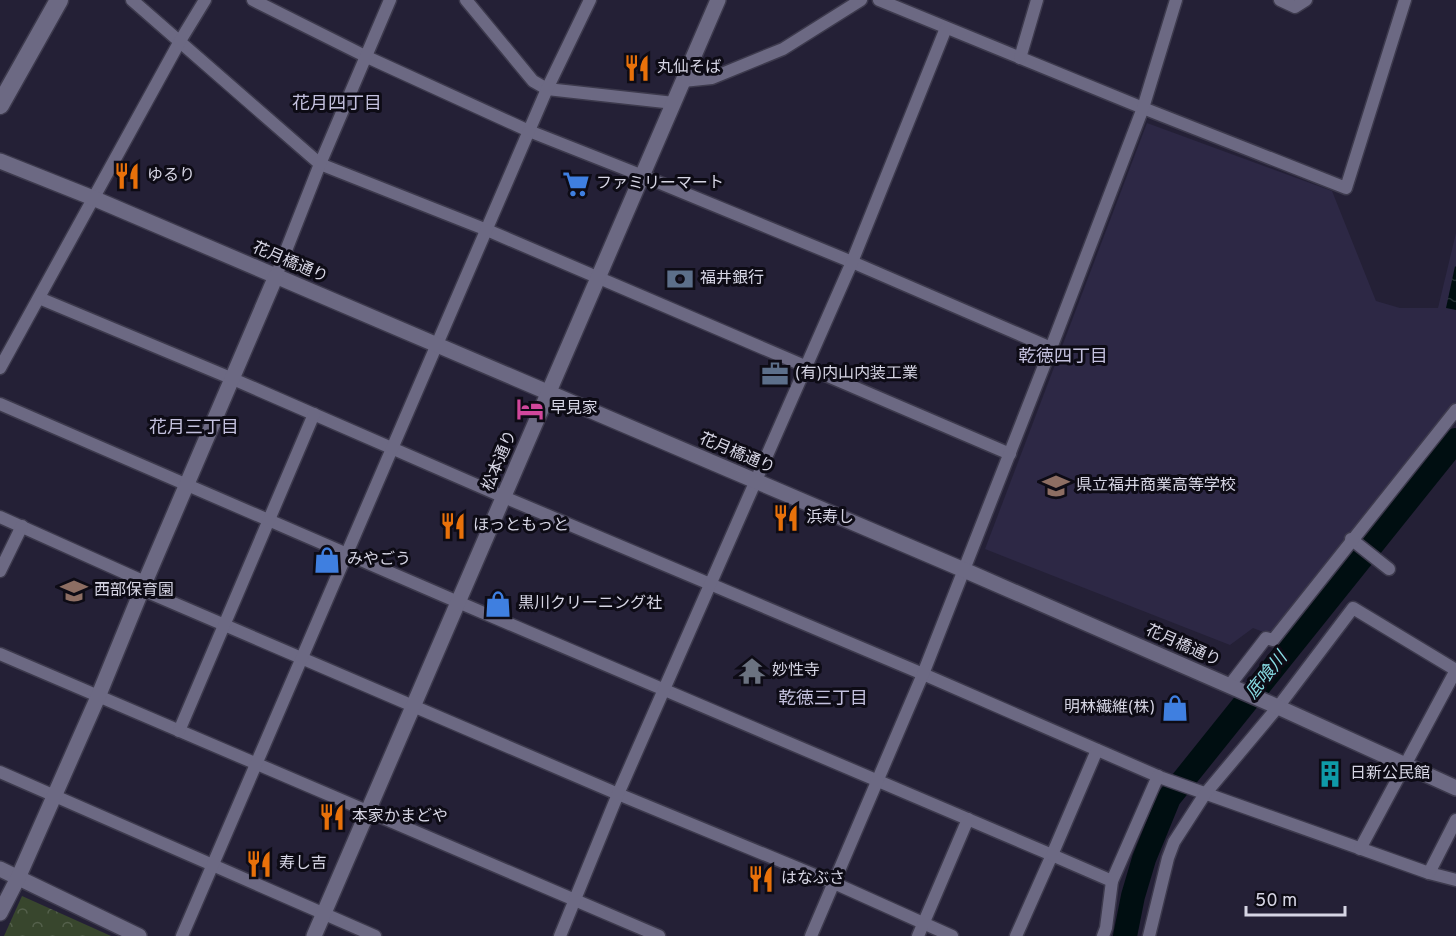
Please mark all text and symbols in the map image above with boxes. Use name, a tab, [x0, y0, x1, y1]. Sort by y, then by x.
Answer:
restaurant icon: 丸仙そば	[622, 53, 652, 83]
place label: 丸仙そば	[657, 58, 721, 78]
district label: 花月四丁目	[292, 93, 382, 116]
restaurant icon: ゆるり	[112, 161, 142, 191]
place label: ゆるり	[147, 166, 195, 186]
supermarket icon: ファミリーマート	[561, 169, 591, 199]
place label: ファミリーマート	[596, 174, 724, 194]
street label: 花月橋通り	[249, 238, 331, 288]
bank icon: 福井銀行	[665, 264, 695, 294]
place label: 福井銀行	[700, 269, 764, 289]
district label: 乾徳四丁目	[1018, 346, 1108, 369]
office icon: (有)内山内装工業	[760, 359, 790, 389]
place label: (有)内山内装工業	[795, 364, 918, 384]
hotel icon: 早見家	[515, 394, 545, 424]
place label: 早見家	[550, 399, 598, 419]
district label: 花月三丁目	[149, 417, 239, 440]
street label: 松本通り	[478, 428, 522, 494]
street label: 花月橋通り	[696, 429, 778, 479]
school or university icon: 県立福井商業高等学校	[1041, 471, 1071, 501]
place label: 県立福井商業高等学校	[1076, 476, 1236, 496]
restaurant icon: 浜寿し	[771, 503, 801, 533]
place label: 浜寿し	[806, 508, 854, 528]
restaurant icon: ほっともっと	[438, 511, 468, 541]
place label: ほっともっと	[473, 516, 569, 536]
shop icon: みやごう	[312, 545, 342, 575]
place label: みやごう	[347, 550, 411, 570]
school or university icon: 西部保育園	[59, 576, 89, 606]
place label: 西部保育園	[94, 581, 174, 601]
shop icon: 黒川クリーニング社	[483, 589, 513, 619]
place label: 黒川クリーニング社	[518, 594, 662, 614]
street label: 花月橋通り	[1142, 621, 1224, 671]
water label: 底喰川	[1241, 646, 1294, 704]
temple icon: 妙性寺	[737, 656, 767, 686]
place label: 妙性寺	[772, 661, 820, 681]
district label: 乾徳三丁目	[778, 688, 868, 711]
shop icon: 明林繊維(株)	[1160, 693, 1190, 723]
place label: 明林繊維(株)	[1064, 698, 1155, 718]
building icon: 日新公民館	[1315, 759, 1345, 789]
place label: 日新公民館	[1350, 764, 1430, 784]
restaurant icon: 本家かまどや	[317, 802, 347, 832]
place label: 本家かまどや	[352, 807, 448, 827]
restaurant icon: 寿し吉	[244, 849, 274, 879]
place label: 寿し吉	[279, 854, 327, 874]
restaurant icon: はなぶさ	[746, 864, 776, 894]
place label: はなぶさ	[781, 869, 845, 889]
scale bar	[1246, 879, 1345, 917]
text: 50 m	[1255, 890, 1297, 913]

